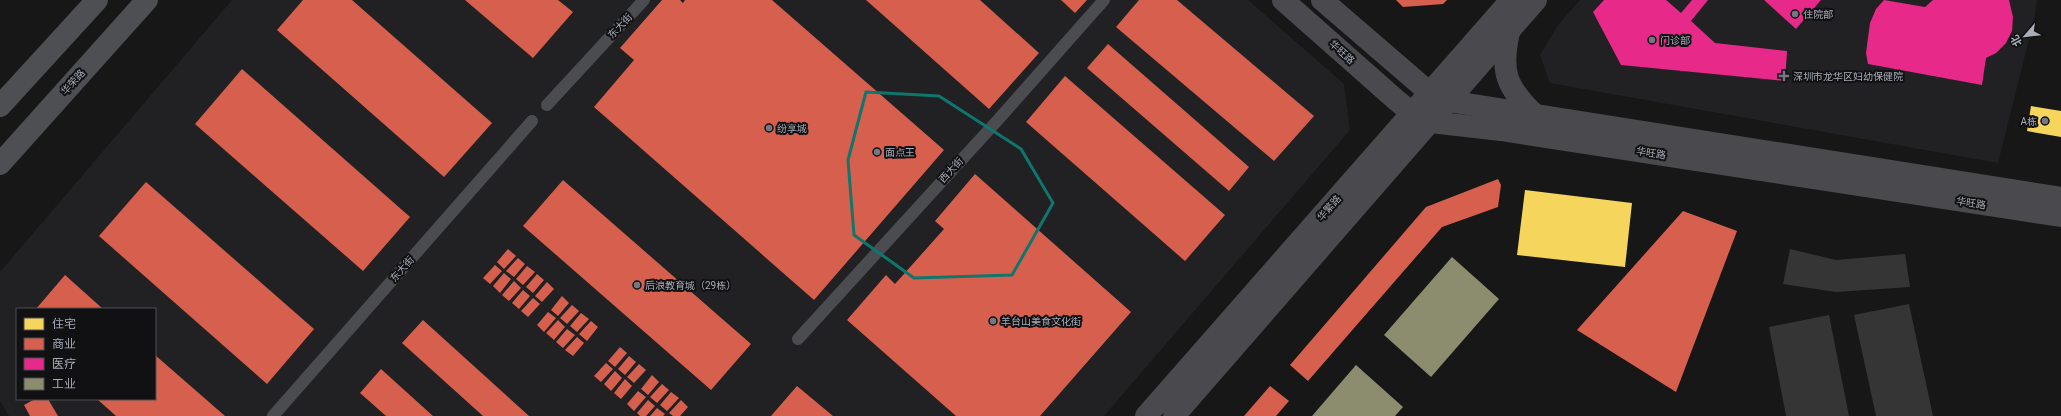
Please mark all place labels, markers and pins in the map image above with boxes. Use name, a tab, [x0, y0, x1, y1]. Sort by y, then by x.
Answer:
marker: 住院部	[1790, 9, 1800, 19]
place label: 住院部	[1803, 9, 1833, 20]
marker: 门诊部	[1647, 35, 1657, 45]
place label: 门诊部	[1660, 35, 1690, 46]
marker: 深圳市龙华区妇幼保健院	[1778, 70, 1790, 82]
place label: 深圳市龙华区妇幼保健院	[1793, 71, 1903, 82]
place label: A栋	[2020, 116, 2037, 127]
marker: A栋	[2040, 116, 2050, 126]
marker: 纷享城	[764, 123, 774, 133]
place label: 纷享城	[777, 123, 807, 134]
marker: 面点王	[872, 147, 882, 157]
place label: 面点王	[885, 147, 915, 158]
marker: 后浪教育城（29栋）	[632, 280, 642, 290]
place label: 后浪教育城（29栋）	[645, 280, 736, 291]
marker: 羊台山美食文化街	[988, 316, 998, 326]
place label: 羊台山美食文化街	[1001, 316, 1081, 327]

